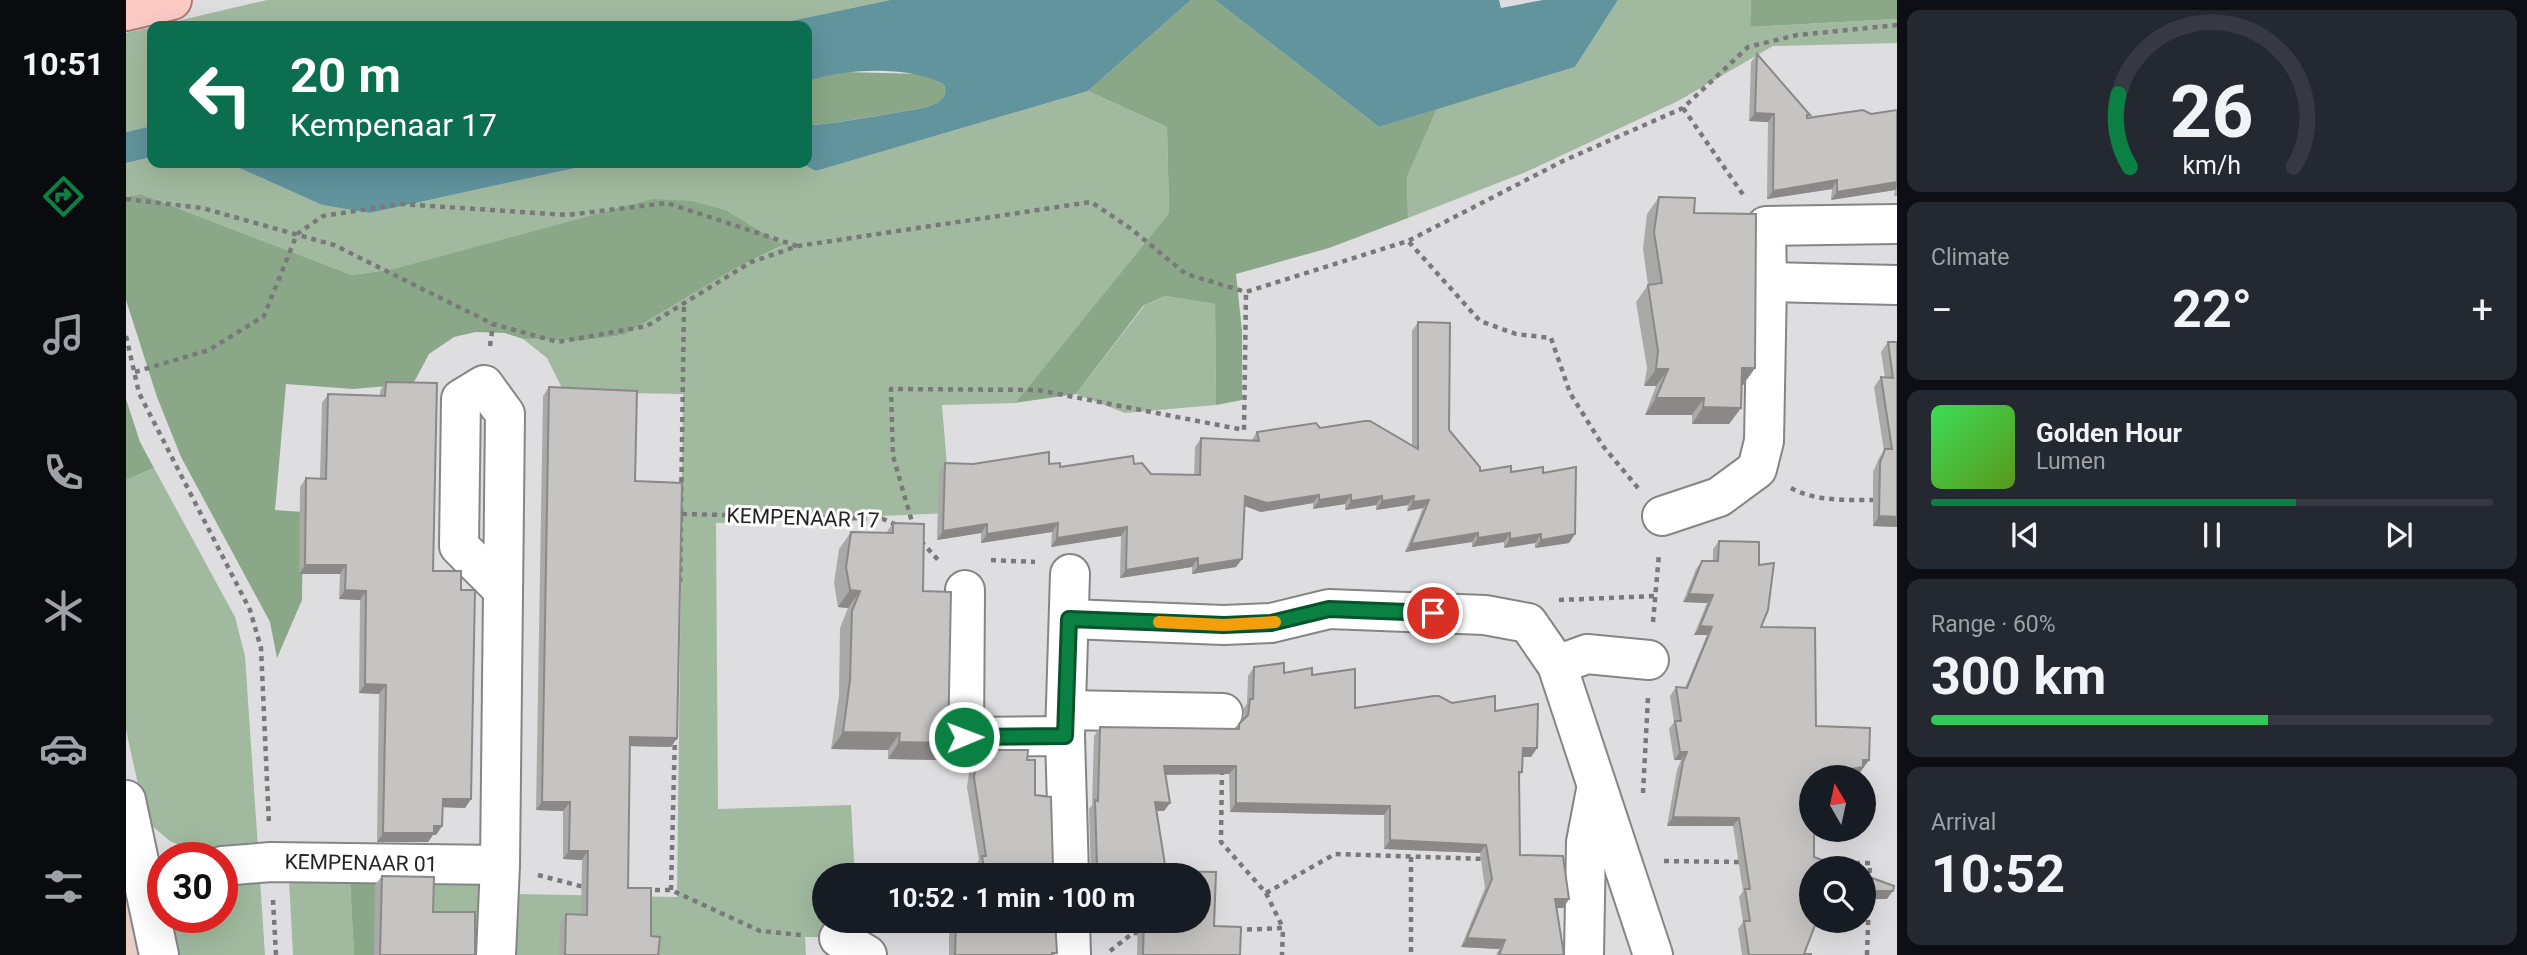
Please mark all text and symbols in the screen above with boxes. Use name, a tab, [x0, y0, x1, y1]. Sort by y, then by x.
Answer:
text: 10:51	[22, 45, 104, 83]
text: 20 m	[290, 47, 401, 104]
icon: left	[175, 49, 266, 140]
text: 26	[2170, 69, 2254, 155]
text: Kempenaar 17	[290, 106, 497, 144]
text: km/h	[2183, 151, 2241, 180]
icon: directions	[39, 172, 88, 221]
text: Climate	[1931, 244, 2010, 271]
text: 22°	[2172, 279, 2252, 340]
text: −	[1931, 288, 1953, 332]
text: +	[2471, 288, 2493, 332]
icon: music	[39, 310, 88, 359]
text: Golden Hour	[2036, 418, 2182, 448]
icon: phone	[39, 448, 88, 497]
text: Lumen	[2036, 448, 2106, 475]
street label: KEMPENAAR 17	[726, 503, 880, 533]
icon: previous	[2006, 516, 2044, 554]
icon: pause	[2193, 516, 2231, 554]
icon: next	[2380, 516, 2418, 554]
pin	[1403, 583, 1463, 643]
icon: climate	[39, 586, 88, 635]
icon: arrive	[1414, 594, 1452, 632]
text: Range · 60%	[1931, 611, 2056, 638]
text: 300 km	[1931, 646, 2106, 707]
position arrow	[927, 700, 1001, 774]
icon: car	[39, 724, 88, 773]
north arrow	[1799, 765, 1876, 842]
map controls	[1799, 765, 1876, 933]
text: Arrival	[1931, 809, 1996, 836]
speed limit sign: 30	[147, 842, 238, 933]
text: 10:52	[1931, 844, 2065, 905]
street label: KEMPENAAR 01	[284, 850, 438, 876]
button: search	[1799, 856, 1876, 933]
icon: filters	[39, 862, 88, 911]
text: 10:52 · 1 min · 100 m	[888, 883, 1135, 913]

